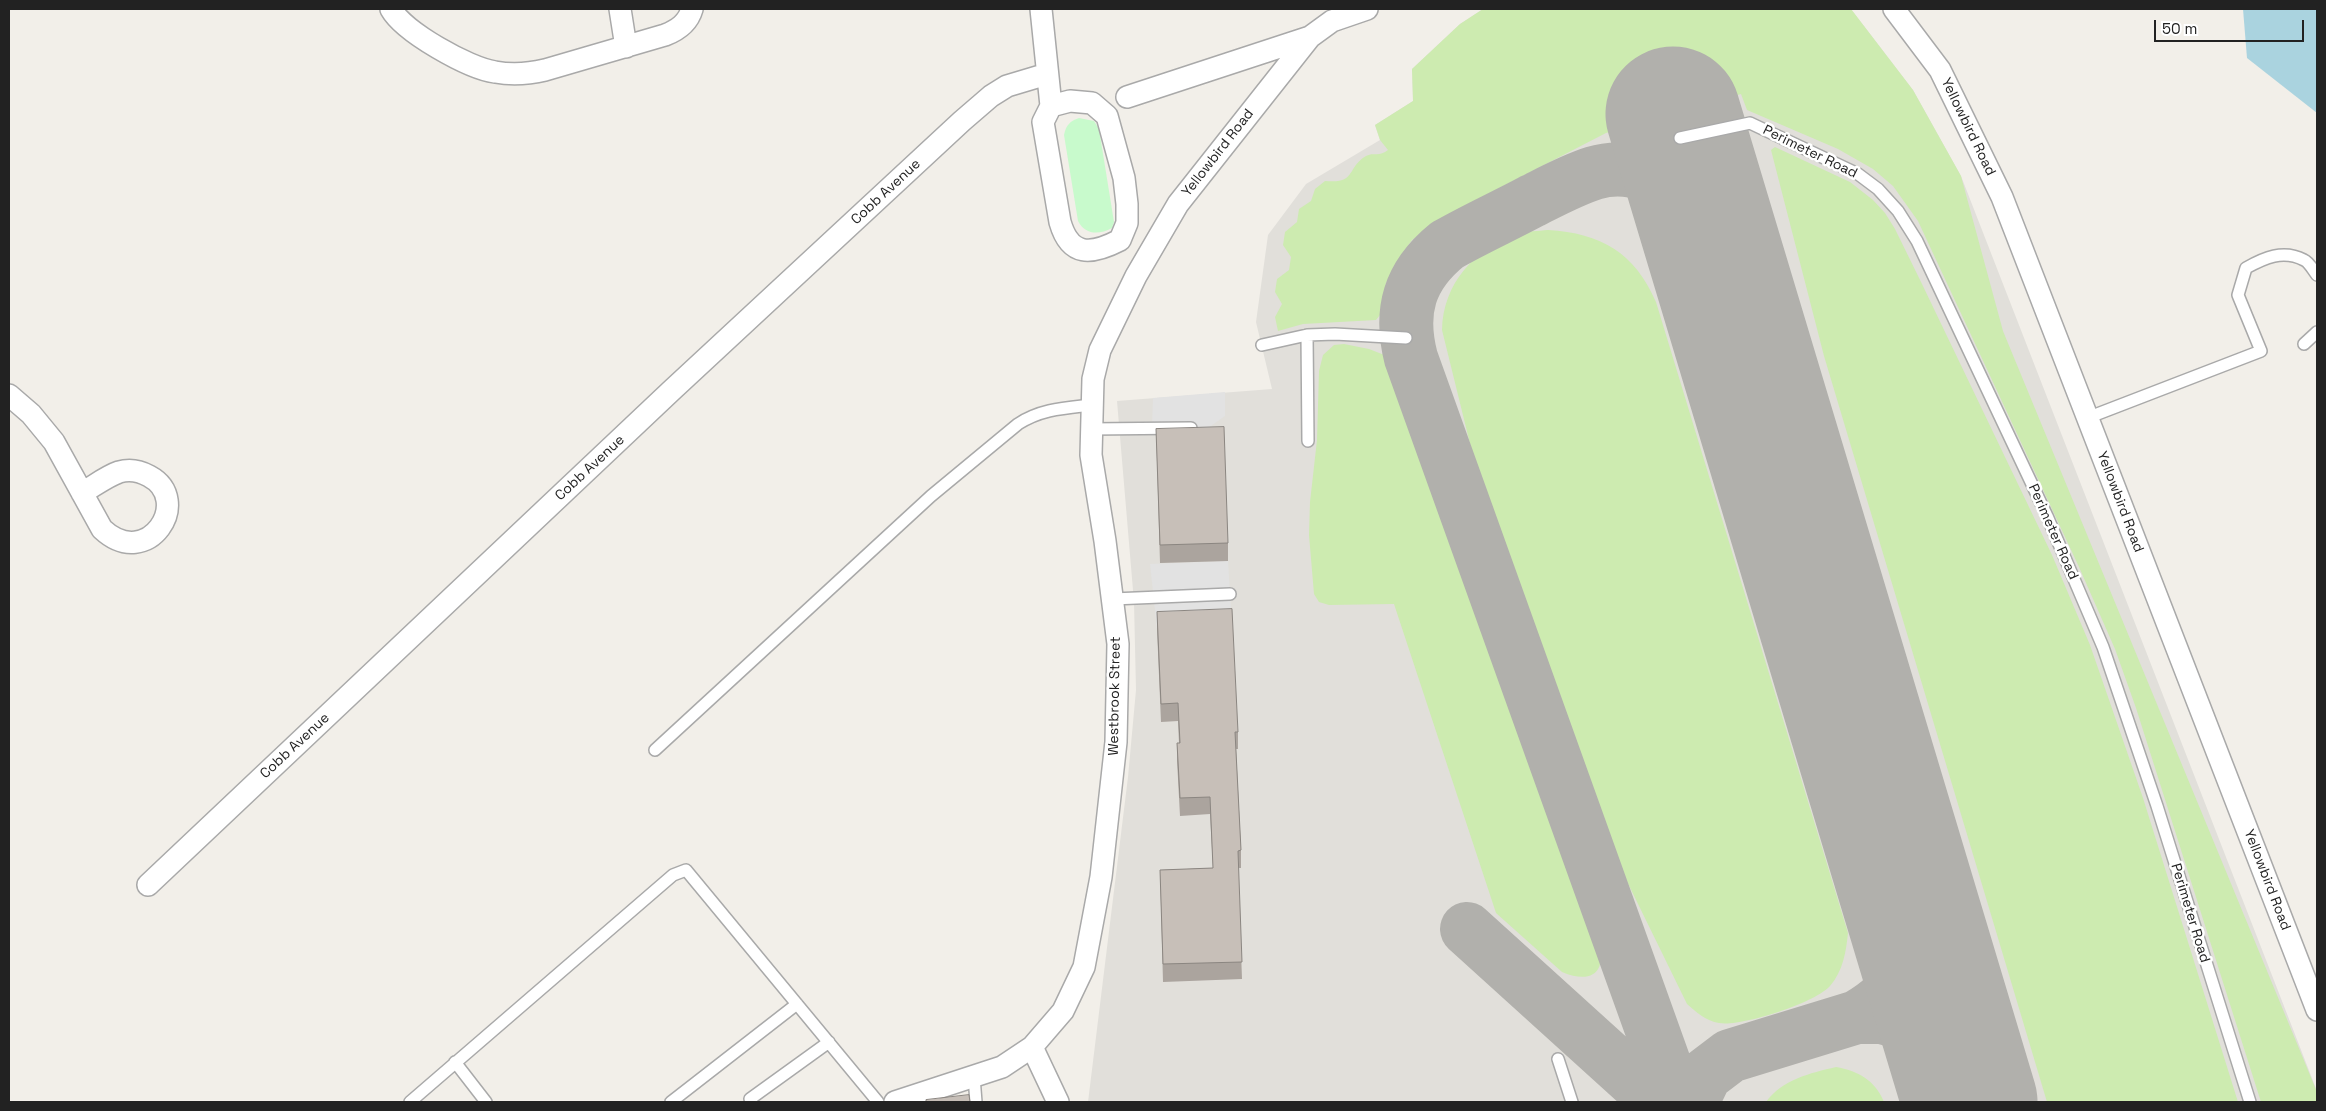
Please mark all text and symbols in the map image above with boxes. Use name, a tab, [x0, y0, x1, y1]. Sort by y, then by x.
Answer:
scale bar	[2156, 10, 2306, 42]
text: 50 m	[2162, 19, 2197, 38]
street label: Yellowbird Road	[1937, 75, 1999, 179]
street label: Yellowbird Road	[1179, 106, 1257, 200]
street label: Perimeter Road	[1760, 122, 1860, 182]
street label: Cobb Avenue	[848, 156, 924, 228]
street label: Cobb Avenue	[552, 432, 628, 504]
street label: Yellowbird Road	[2093, 449, 2147, 555]
street label: Perimeter Road	[2024, 482, 2082, 582]
street label: Westbrook Street	[1106, 636, 1124, 756]
street label: Cobb Avenue	[257, 710, 333, 782]
street label: Yellowbird Road	[2240, 827, 2294, 933]
street label: Perimeter Road	[2167, 861, 2213, 965]

